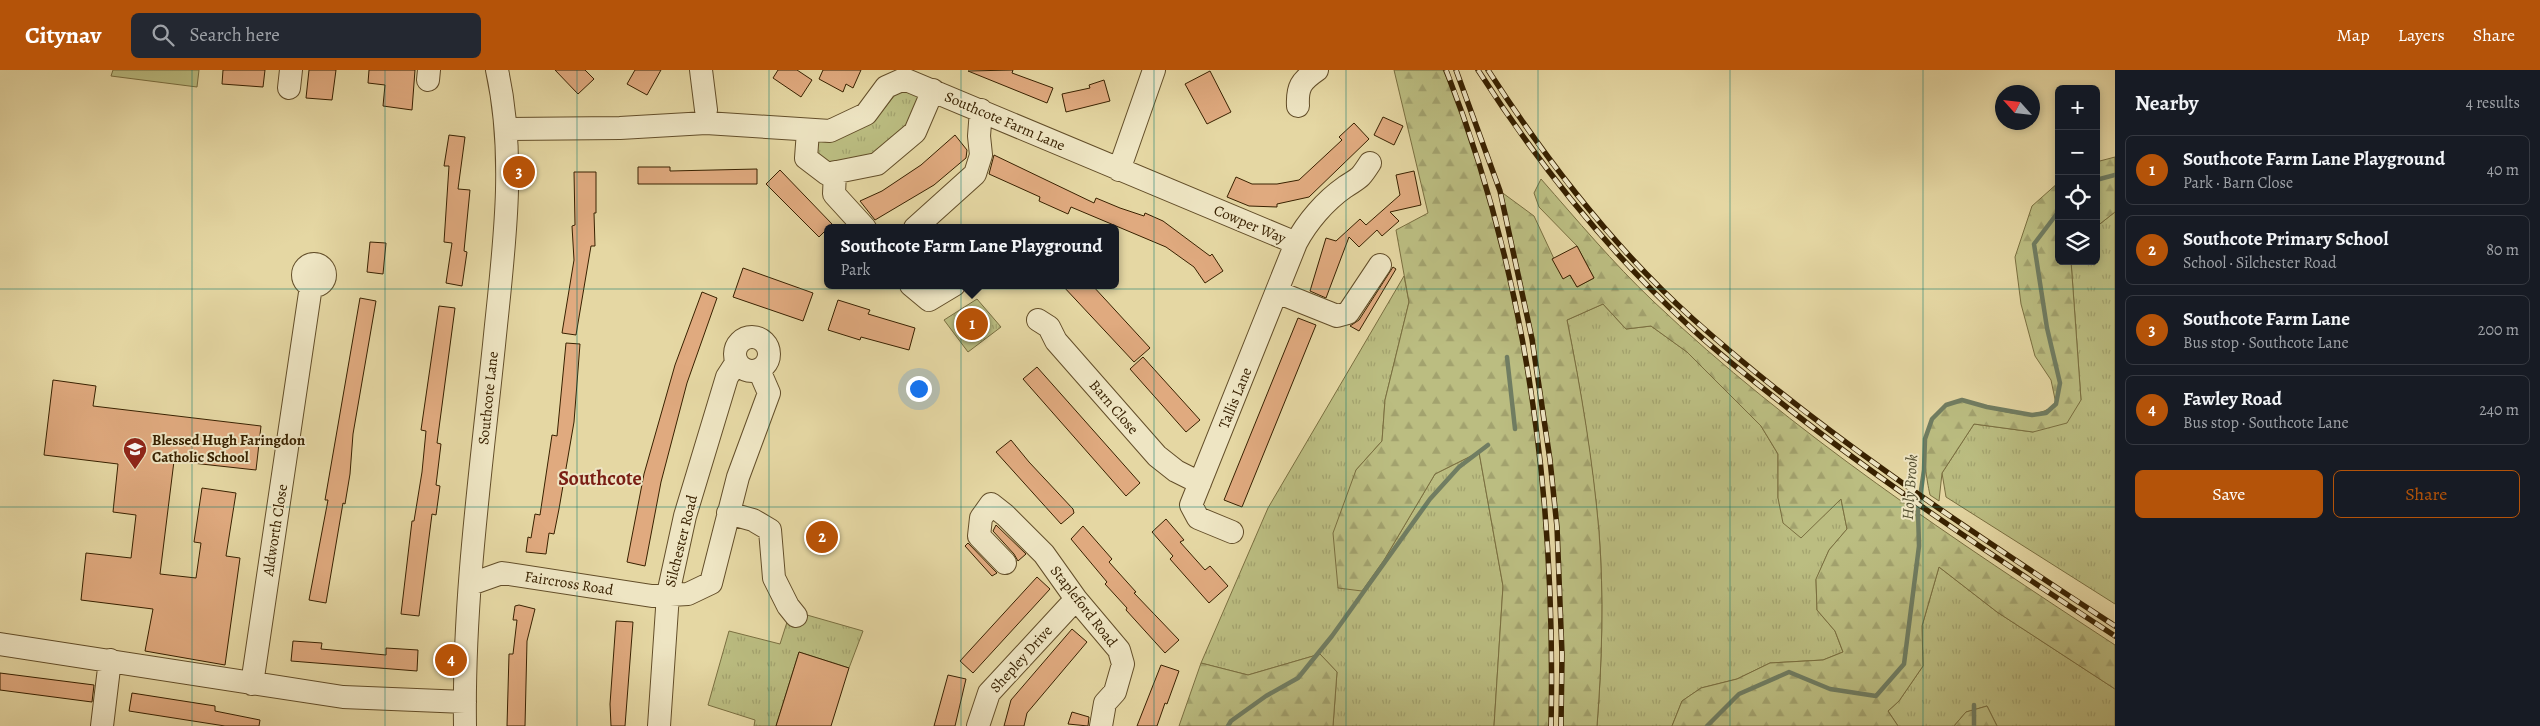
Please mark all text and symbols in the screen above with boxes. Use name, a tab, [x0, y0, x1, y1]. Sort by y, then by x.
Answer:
search box	[131, 13, 481, 58]
text: Citynav	[25, 19, 101, 51]
icon: search	[149, 21, 177, 49]
text: Search here	[189, 22, 280, 48]
text: Map	[2337, 23, 2370, 47]
text: Layers	[2398, 23, 2445, 47]
text: Share	[2473, 23, 2515, 47]
north arrow	[1995, 85, 2040, 130]
map controls	[2055, 85, 2100, 265]
button: +	[2055, 85, 2100, 130]
street label: Southcote Farm Lane	[942, 87, 1069, 156]
text: Nearby	[2135, 89, 2198, 117]
text: 4 results	[2466, 92, 2520, 114]
button: −	[2055, 130, 2100, 175]
text: Southcote Farm Lane Playground	[2183, 146, 2445, 172]
pin: 3	[503, 153, 535, 191]
text: 1	[2149, 159, 2155, 181]
text: 40 m	[2487, 159, 2519, 181]
text: Park · Barn Close	[2183, 172, 2293, 194]
button: locate	[2055, 175, 2100, 220]
street label: Cowper Way	[1211, 200, 1289, 248]
button: layers	[2055, 220, 2100, 265]
popup	[824, 224, 1119, 289]
text: Southcote Primary School	[2183, 226, 2388, 252]
text: Southcote Farm Lane Playground	[840, 233, 1103, 259]
text: 2	[2148, 239, 2156, 261]
text: 80 m	[2486, 239, 2519, 261]
text: School · Silchester Road	[2183, 252, 2337, 274]
text: Park	[840, 259, 870, 281]
pin: 1	[956, 305, 988, 343]
text: Southcote Farm Lane	[2183, 306, 2350, 332]
text: 3	[2149, 319, 2155, 341]
text: 200 m	[2478, 319, 2519, 341]
text: Bus stop · Southcote Lane	[2183, 332, 2349, 354]
street label: Southcote Lane	[473, 350, 503, 446]
street label: Tallis Lane	[1214, 364, 1256, 432]
street label: Barn Close	[1085, 375, 1143, 439]
your location	[906, 376, 932, 402]
text: Fawley Road	[2183, 386, 2282, 412]
text: 4	[2148, 399, 2156, 421]
text: 240 m	[2479, 399, 2519, 421]
text: Bus stop · Southcote Lane	[2183, 412, 2349, 434]
place label: Blessed Hugh Faringdon Catholic School	[152, 430, 306, 467]
school or university icon: Blessed Hugh Faringdon Catholic School	[122, 436, 148, 470]
water label: Holy Brook	[1897, 453, 1923, 521]
district label: Southcote	[558, 465, 642, 492]
button: Save	[2135, 470, 2323, 518]
button: Share	[2333, 470, 2520, 518]
street label: Aldworth Close	[258, 482, 292, 578]
street label: Silchester Road	[660, 492, 702, 589]
pin: 2	[806, 518, 838, 556]
street label: Stapleford Road	[1046, 561, 1123, 652]
street label: Faircross Road	[523, 566, 616, 600]
street label: Shepley Drive	[985, 621, 1057, 697]
pin: 4	[435, 641, 467, 679]

